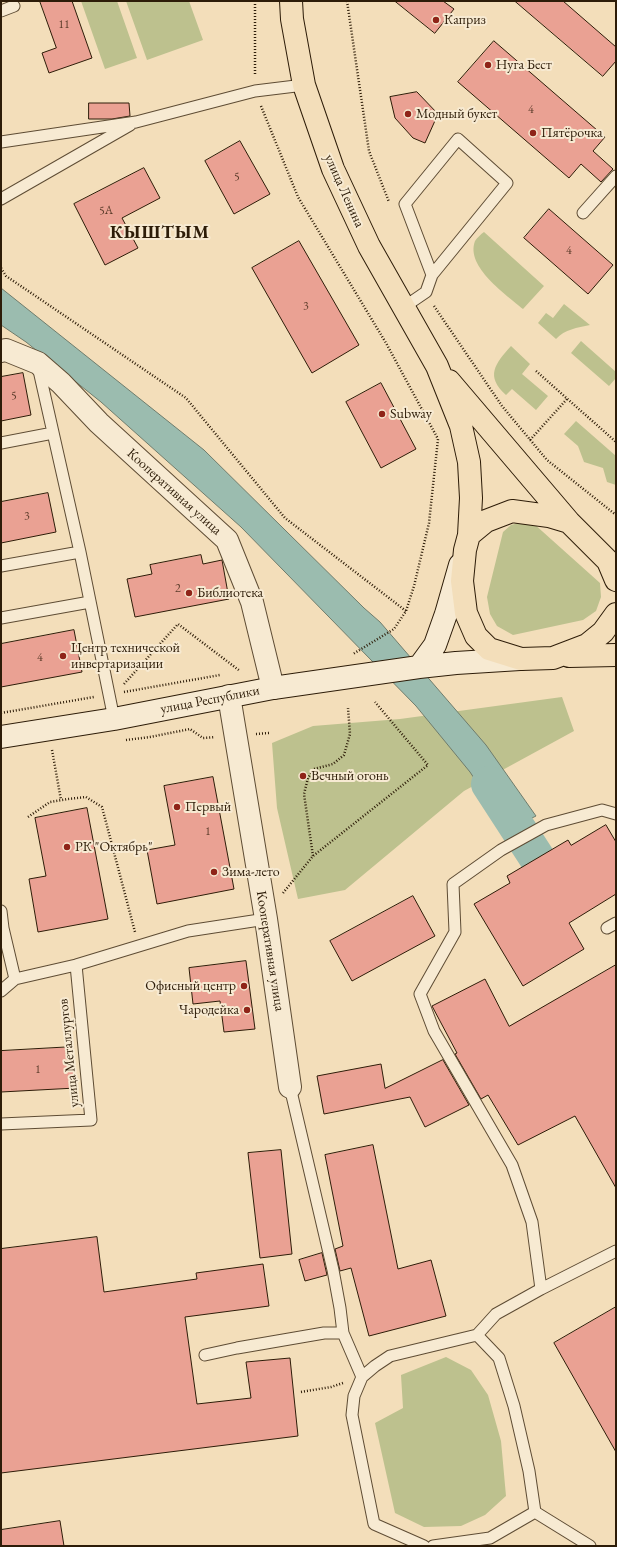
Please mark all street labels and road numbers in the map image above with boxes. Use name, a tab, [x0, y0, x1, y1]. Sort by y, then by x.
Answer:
street label: улица Ленина	[320, 152, 368, 230]
street label: Кооперативная улица	[123, 445, 225, 539]
street label: улица Республики	[159, 682, 261, 718]
street label: Кооперативная улица	[252, 890, 288, 1012]
street label: улица Металлургов	[55, 998, 83, 1108]

